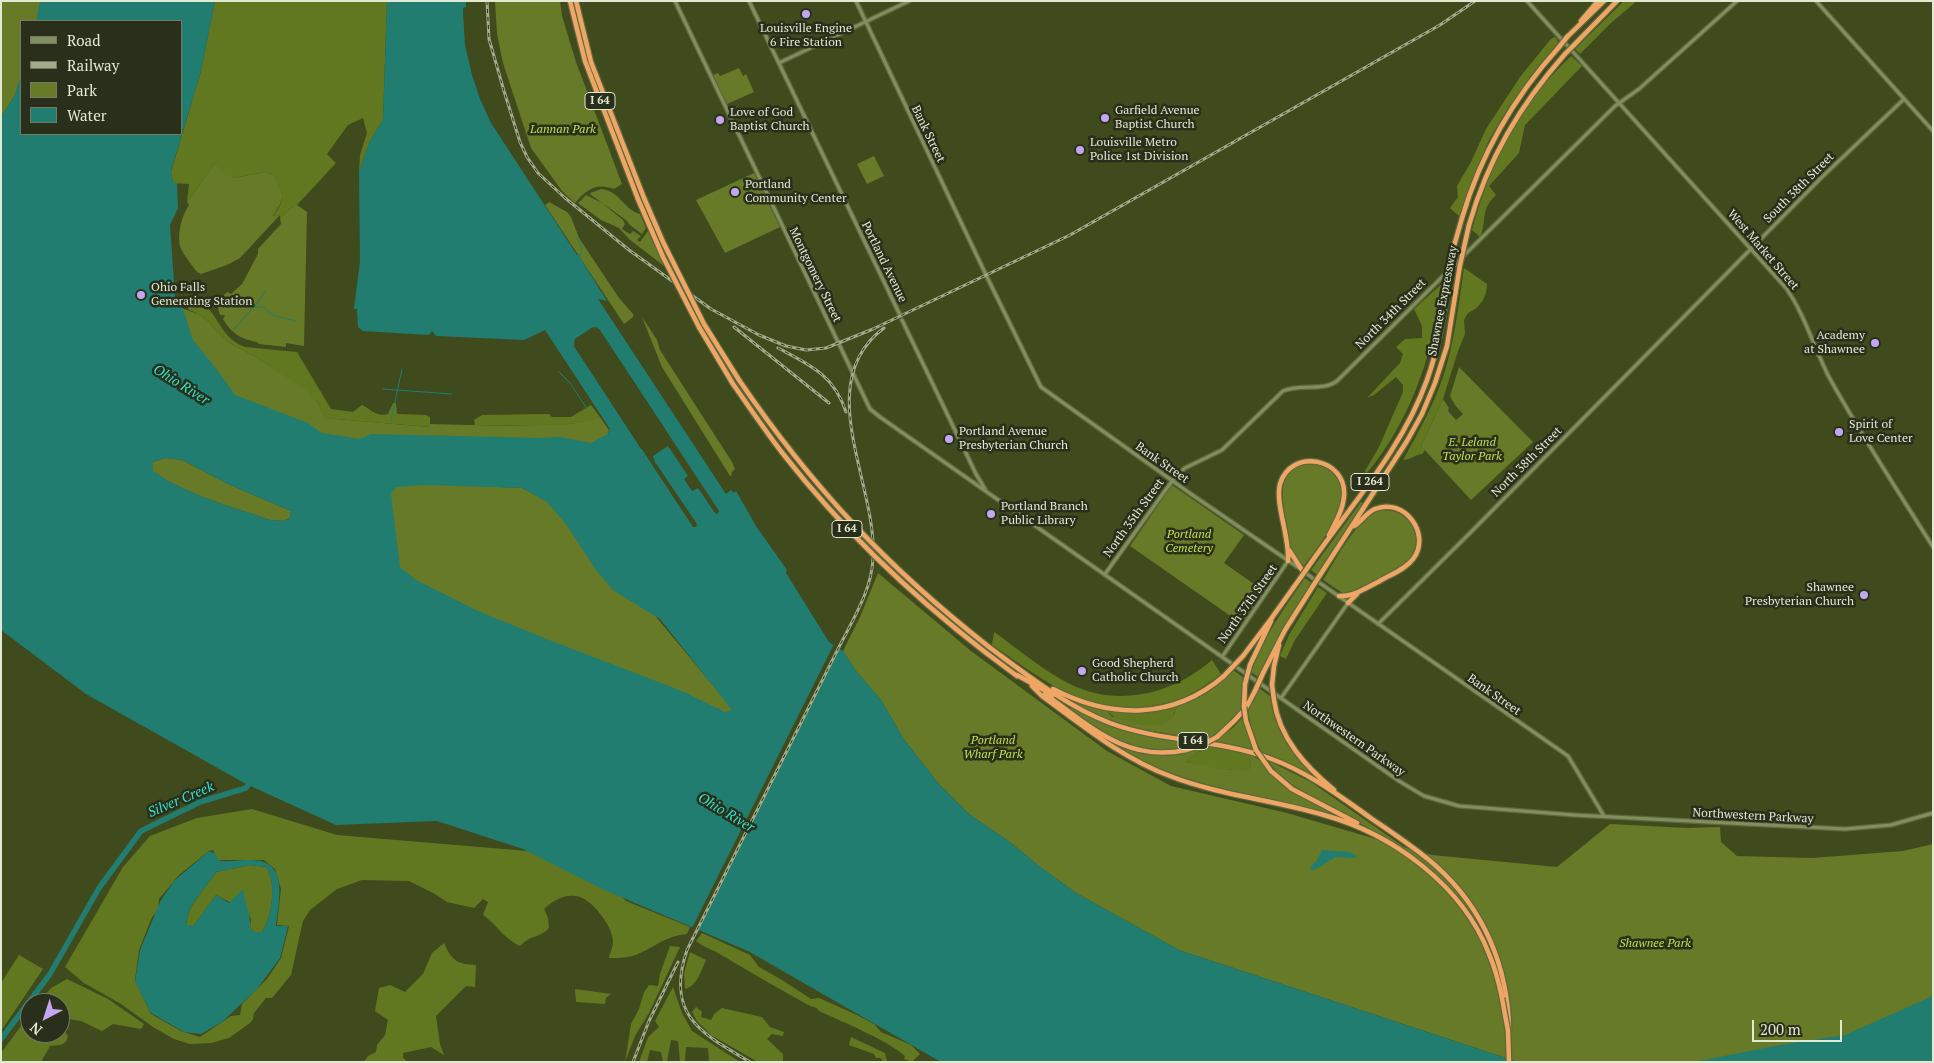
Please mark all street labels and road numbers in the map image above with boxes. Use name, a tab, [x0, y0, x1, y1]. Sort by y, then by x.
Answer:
road number: I 64	[585, 92, 615, 110]
street label: Bank Street	[908, 103, 948, 165]
street label: South 38th Street	[1761, 150, 1837, 226]
street label: West Market Street	[1724, 207, 1802, 293]
street label: Portland Avenue	[858, 219, 910, 305]
street label: Montgomery Street	[786, 225, 844, 325]
street label: Shawnee Expressway	[1425, 245, 1461, 357]
street label: North 34th Street	[1353, 276, 1429, 352]
street label: North 38th Street	[1489, 424, 1565, 500]
street label: Bank Street	[1133, 439, 1191, 487]
road number: I 264	[1351, 474, 1389, 491]
street label: North 35th Street	[1101, 476, 1167, 560]
road number: I 64	[832, 520, 862, 538]
street label: North 37th Street	[1215, 562, 1281, 646]
street label: Bank Street	[1465, 671, 1523, 719]
street label: Northwestern Parkway	[1300, 698, 1408, 780]
road number: I 64	[1178, 732, 1208, 749]
street label: Northwestern Parkway	[1692, 806, 1814, 826]

